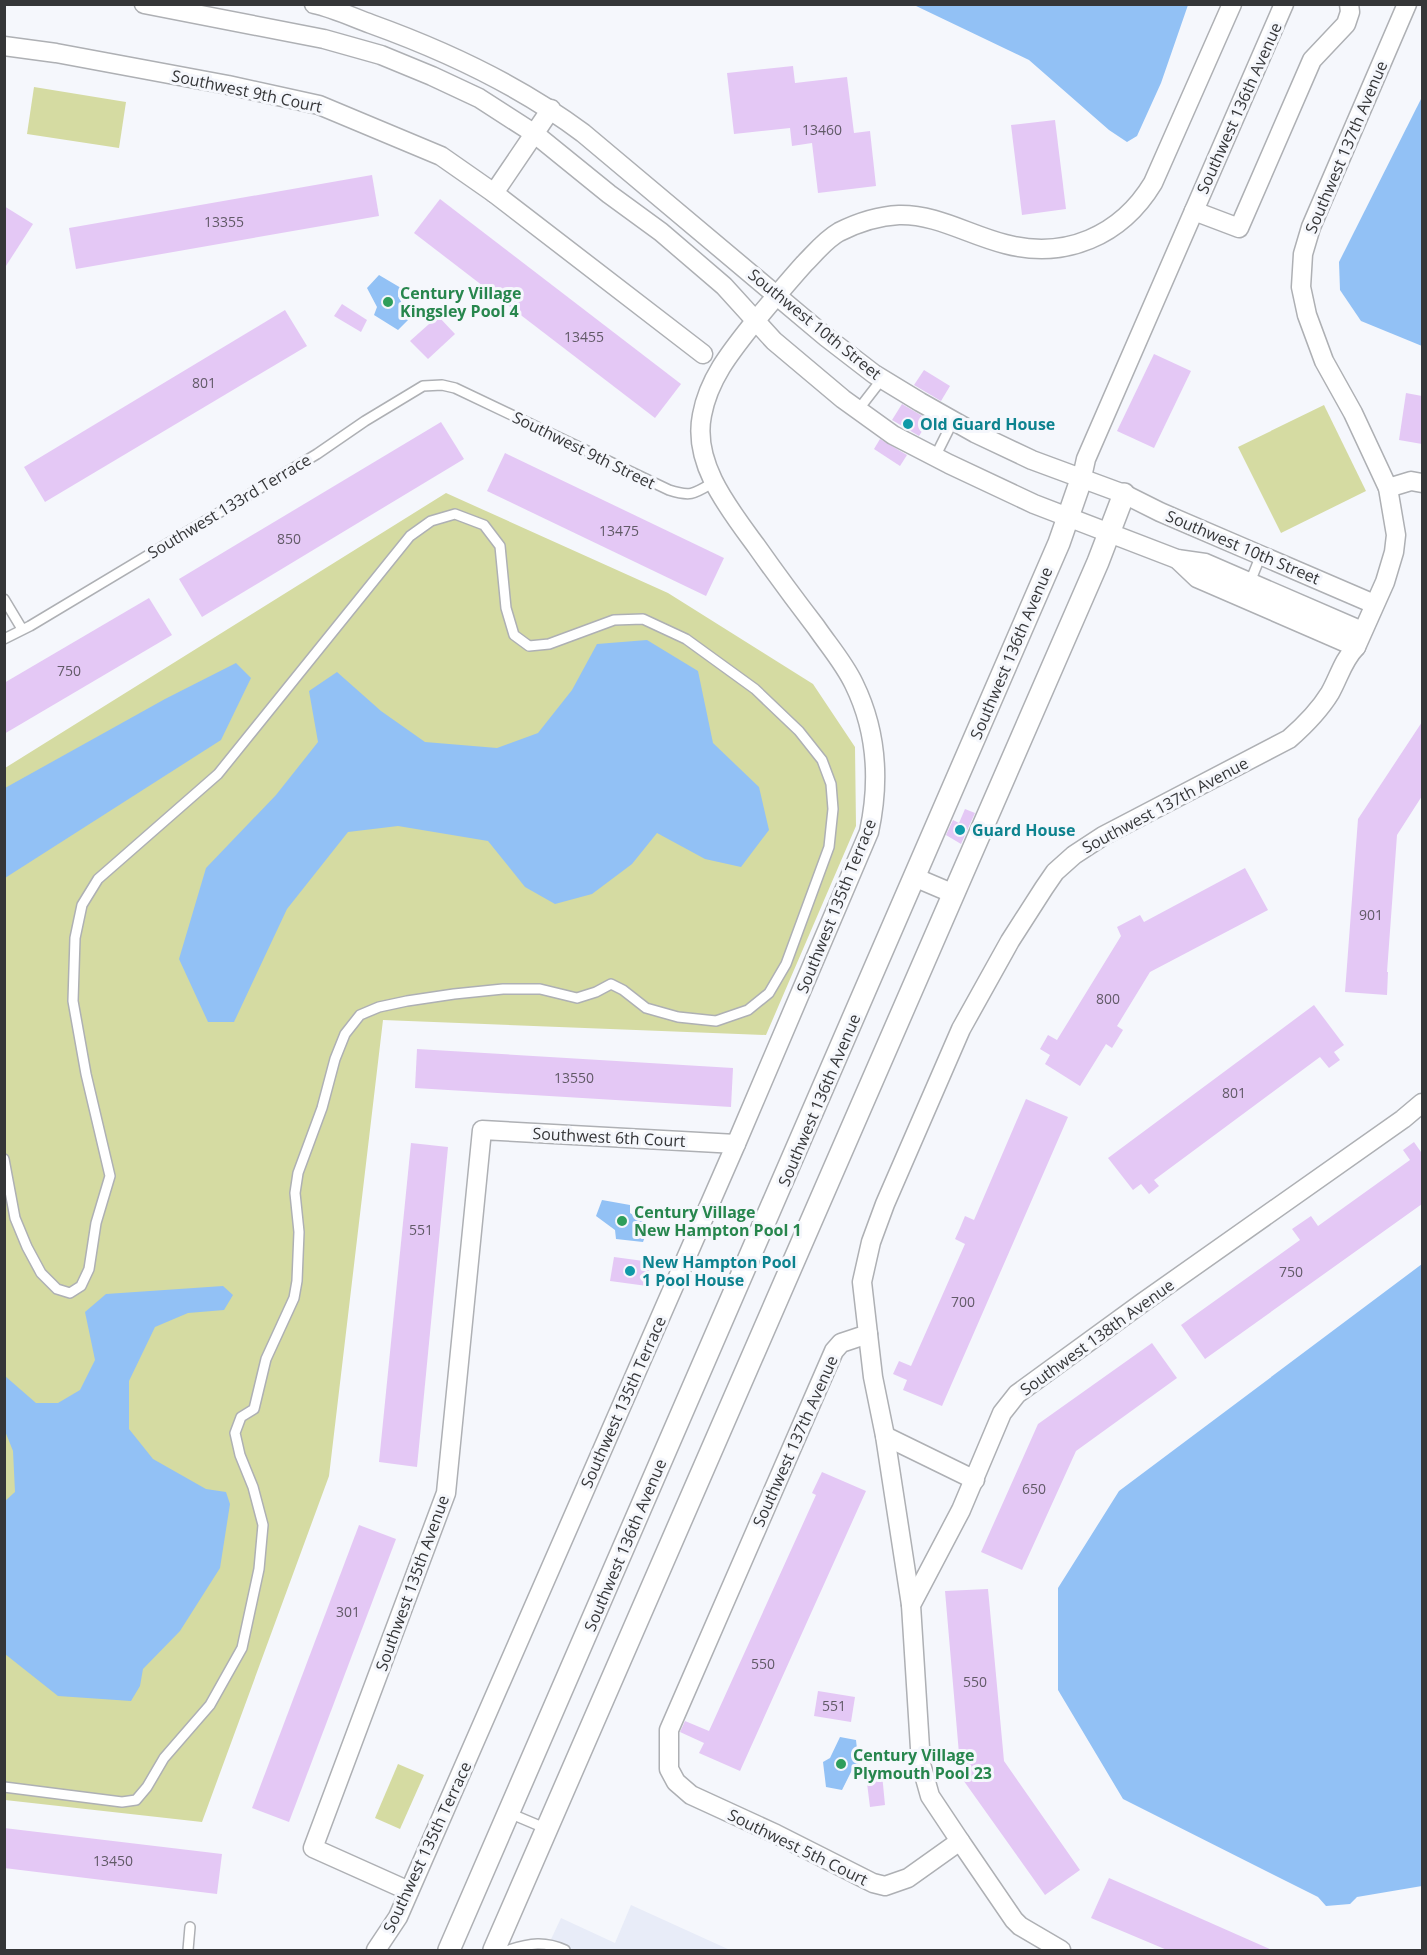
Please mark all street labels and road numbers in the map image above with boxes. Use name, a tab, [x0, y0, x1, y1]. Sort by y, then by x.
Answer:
street label: Southwest 136th Avenue	[1191, 19, 1287, 197]
street label: Southwest 137th Avenue	[1300, 57, 1392, 237]
street label: Southwest 9th Court	[170, 64, 324, 118]
street label: Southwest 10th Street	[744, 263, 886, 385]
street label: Southwest 9th Street	[509, 406, 659, 494]
street label: Southwest 133rd Terrace	[143, 448, 315, 564]
street label: Southwest 10th Street	[1163, 505, 1324, 590]
street label: Southwest 136th Avenue	[965, 563, 1057, 743]
street label: Southwest 137th Avenue	[1078, 752, 1252, 858]
street label: Southwest 135th Terrace	[791, 816, 881, 996]
street label: Southwest 136th Avenue	[773, 1010, 865, 1190]
street label: Southwest 6th Court	[532, 1122, 686, 1152]
street label: Southwest 138th Avenue	[1016, 1274, 1178, 1400]
street label: Southwest 135th Terrace	[575, 1312, 671, 1491]
street label: Southwest 137th Avenue	[747, 1352, 843, 1530]
street label: Southwest 136th Avenue	[579, 1455, 671, 1635]
street label: Southwest 135th Avenue	[370, 1492, 454, 1674]
street label: Southwest 135th Terrace	[378, 1758, 476, 1936]
street label: Southwest 5th Court	[724, 1804, 872, 1891]

